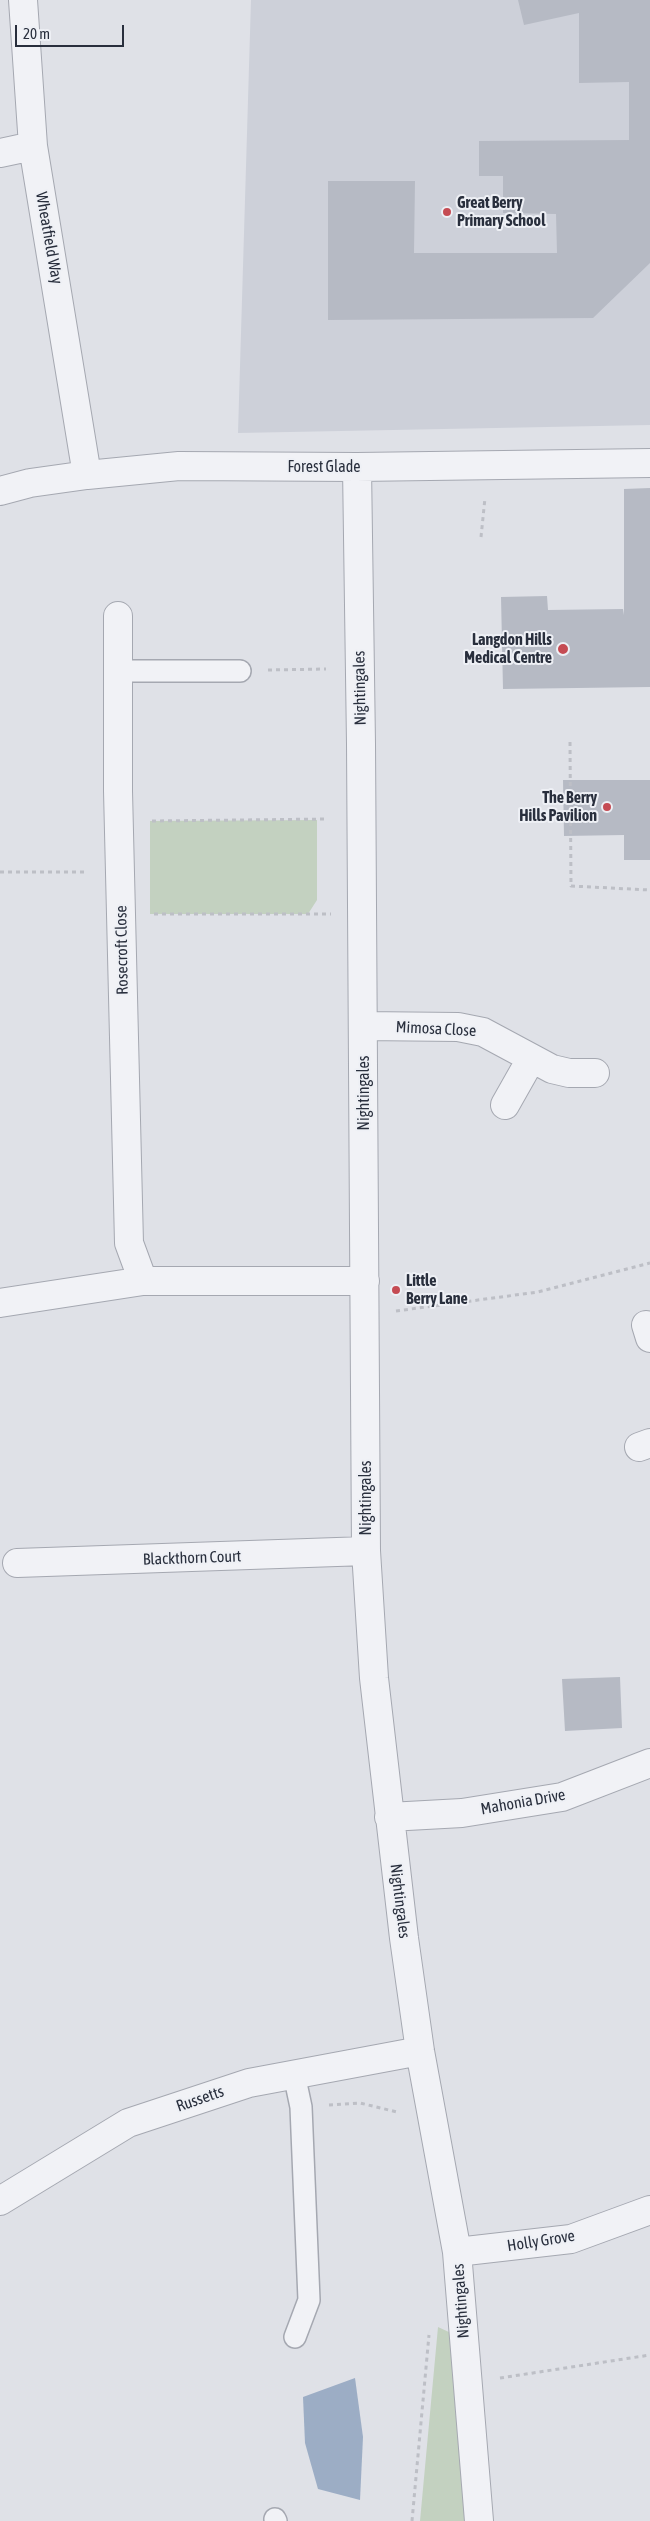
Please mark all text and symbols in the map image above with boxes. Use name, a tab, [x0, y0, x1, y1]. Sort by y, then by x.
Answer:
scale bar	[18, 15, 126, 47]
text: 20 m	[23, 25, 50, 42]
street label: Wheatfield Way	[31, 191, 67, 285]
place label: Great Berry Primary School	[457, 193, 545, 231]
marker: Great Berry Primary School	[441, 206, 453, 218]
street label: Forest Glade	[287, 457, 361, 477]
place label: Langdon Hills Medical Centre	[464, 630, 552, 668]
marker: Langdon Hills Medical Centre	[556, 642, 570, 656]
street label: Nightingales	[350, 650, 370, 726]
place label: The Berry Hills Pavilion	[519, 788, 597, 826]
marker: The Berry Hills Pavilion	[601, 801, 613, 813]
street label: Rosecroft Close	[112, 905, 132, 995]
street label: Mimosa Close	[395, 1017, 477, 1041]
street label: Nightingales	[354, 1056, 374, 1130]
place label: Little Berry Lane	[406, 1271, 468, 1309]
marker: Little Berry Lane	[390, 1284, 402, 1296]
street label: Nightingales	[356, 1461, 376, 1535]
street label: Blackthorn Court	[142, 1547, 242, 1569]
street label: Mahonia Drive	[479, 1785, 567, 1819]
street label: Nightingales	[386, 1863, 414, 1939]
street label: Russetts	[174, 2082, 226, 2116]
street label: Holly Grove	[506, 2226, 576, 2256]
street label: Nightingales	[449, 2263, 473, 2339]

